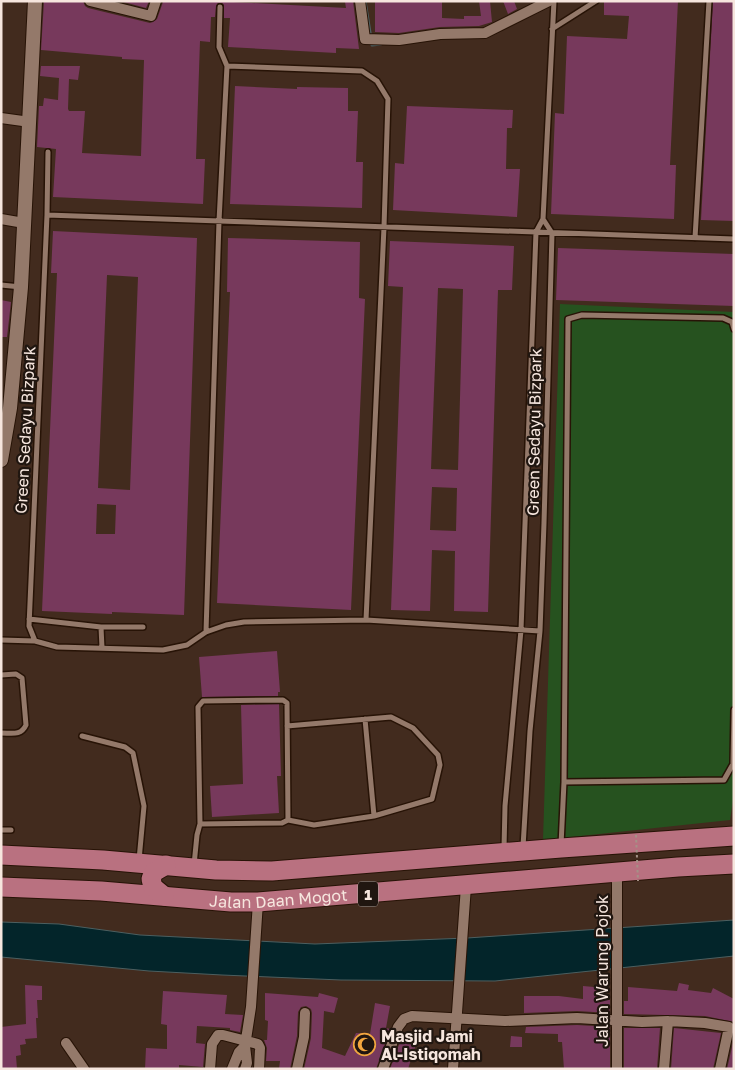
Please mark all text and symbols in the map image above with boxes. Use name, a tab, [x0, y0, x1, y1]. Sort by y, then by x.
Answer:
street label: Green Sedayu Bizpark	[11, 346, 39, 514]
street label: Green Sedayu Bizpark	[523, 348, 545, 516]
road number: 1	[358, 882, 378, 906]
street label: Jalan Daan Mogot	[209, 885, 348, 912]
street label: Jalan Warung Pojok	[592, 895, 612, 1047]
place label: Masjid Jami Al-Istiqomah	[381, 1026, 481, 1064]
mosque icon: Masjid Jami Al-Istiqomah	[353, 1033, 377, 1057]

